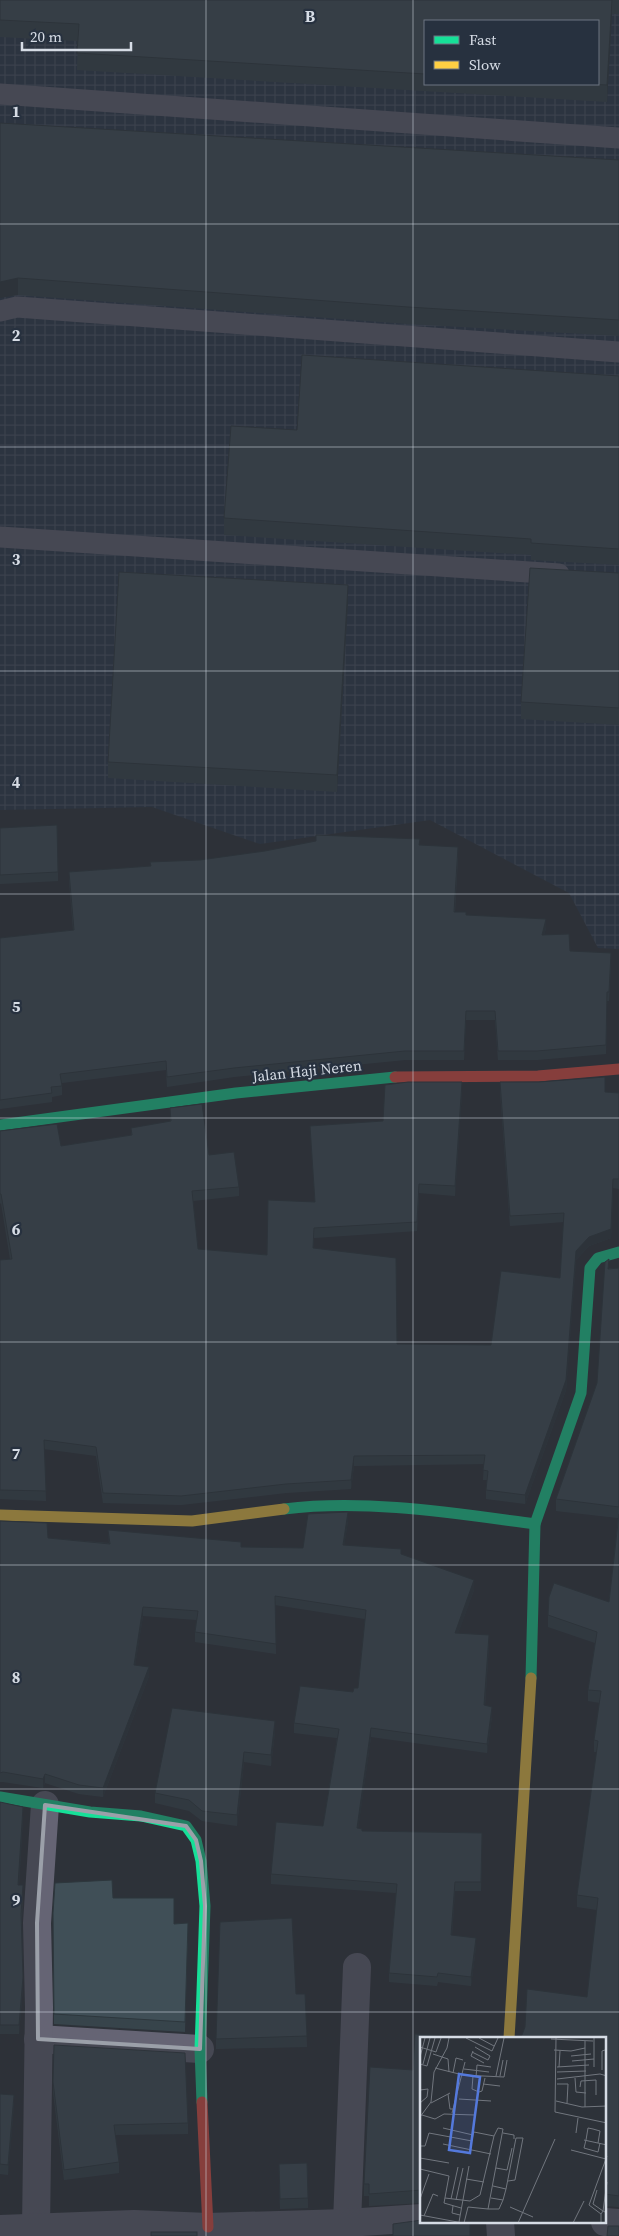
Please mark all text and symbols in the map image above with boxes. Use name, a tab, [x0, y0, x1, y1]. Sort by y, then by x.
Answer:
text: B	[305, 5, 316, 27]
scale bar	[22, 20, 131, 52]
legend	[424, 20, 599, 85]
text: 20 m	[30, 26, 62, 47]
text: Fast	[469, 29, 496, 50]
text: Slow	[469, 54, 501, 75]
text: 1	[12, 100, 20, 122]
text: 2	[12, 324, 21, 346]
text: 3	[12, 548, 21, 570]
text: 4	[12, 771, 21, 793]
text: 5	[12, 995, 21, 1017]
street label: Jalan Haji Neren	[250, 1054, 363, 1087]
text: 6	[12, 1218, 21, 1240]
text: 7	[12, 1442, 21, 1464]
text: 8	[12, 1666, 20, 1688]
text: 9	[12, 1889, 21, 1911]
inset map	[420, 2037, 606, 2224]

